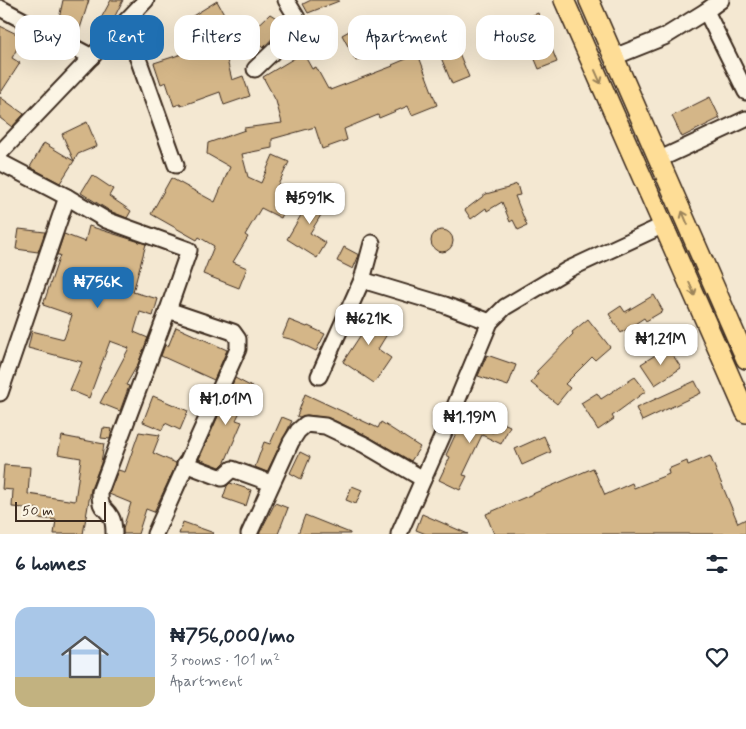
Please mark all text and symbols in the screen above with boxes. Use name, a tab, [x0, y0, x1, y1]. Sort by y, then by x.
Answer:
chip: Buy	[15, 15, 80, 60]
chip: Rent	[90, 15, 164, 60]
chip: Filters	[174, 15, 260, 60]
chip: New	[270, 15, 338, 60]
chip: Apartment	[348, 15, 466, 60]
chip: House	[476, 15, 554, 60]
one-way arrow	[593, 69, 603, 84]
pin: ₦591K	[275, 182, 345, 225]
text: ₦591K	[286, 188, 334, 209]
one-way arrow	[680, 210, 689, 226]
pin: ₦756K	[63, 266, 133, 309]
text: ₦756K	[74, 272, 122, 293]
one-way arrow	[688, 281, 698, 296]
pin: ₦621K	[334, 304, 404, 346]
text: ₦621K	[346, 309, 392, 330]
pin: ₦1.21M	[620, 324, 702, 366]
text: ₦1.21M	[636, 329, 686, 350]
pin: ₦1.01M	[185, 384, 267, 426]
text: ₦1.01M	[200, 389, 252, 410]
pin: ₦1.19M	[429, 402, 511, 444]
text: ₦1.19M	[444, 407, 496, 428]
scale bar	[15, 499, 106, 522]
text: 50 m	[22, 502, 53, 520]
text: 6 homes	[15, 550, 86, 578]
icon: filters	[703, 550, 731, 578]
text: ₦756,000/mo	[170, 622, 295, 650]
icon: home	[55, 627, 115, 687]
icon: heart	[703, 643, 731, 671]
text: 3 rooms · 101 m²	[170, 650, 280, 671]
text: Apartment	[170, 671, 243, 692]

